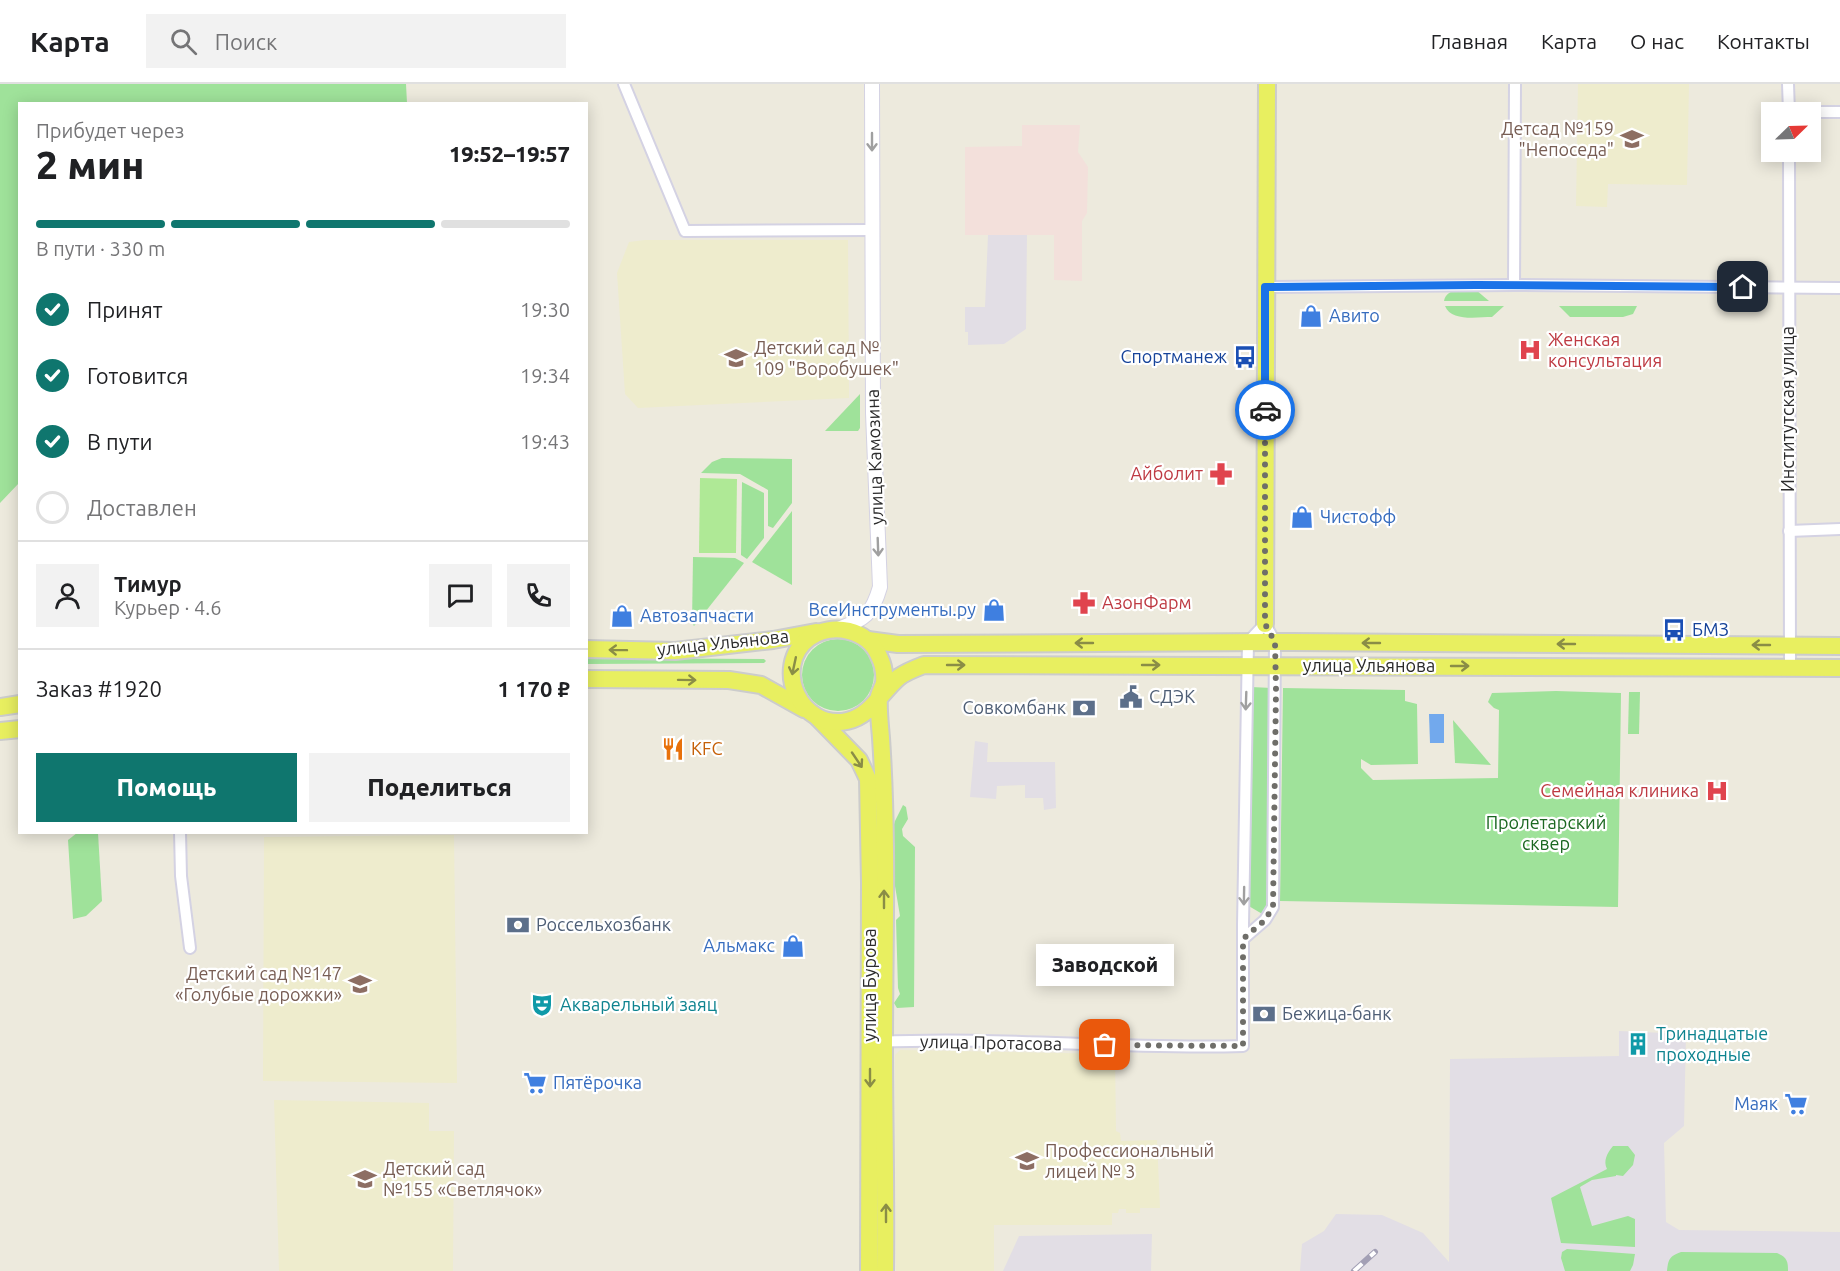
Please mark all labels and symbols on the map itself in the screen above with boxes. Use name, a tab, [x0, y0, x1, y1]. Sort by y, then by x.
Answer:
north arrow	[1761, 102, 1821, 162]
place label: Детсад №159 "Непоседа"	[1501, 118, 1614, 159]
school or university icon: Детсад №159 "Непоседа"	[1619, 126, 1645, 152]
one-way arrow	[866, 132, 878, 152]
pin	[1717, 261, 1768, 312]
shop icon: Авито	[1298, 303, 1324, 329]
place label: Авито	[1329, 305, 1380, 325]
street label: Институтская улица	[1777, 326, 1797, 492]
place label: Женская консультация	[1548, 329, 1662, 370]
place label: Детский сад № 109 "Воробушек"	[754, 337, 899, 378]
hospital icon: Женская консультация	[1517, 337, 1543, 363]
bus stop icon: Спортманеж	[1232, 344, 1258, 370]
school or university icon: Детский сад № 109 "Воробушек"	[723, 345, 749, 371]
place label: Спортманеж	[1120, 346, 1228, 366]
courier	[1235, 380, 1295, 440]
street label: улица Камозина	[862, 389, 886, 525]
pharmacy icon: Айболит	[1208, 461, 1234, 487]
place label: Айболит	[1130, 463, 1203, 483]
shop icon: Чистофф	[1289, 504, 1315, 530]
place label: Чистофф	[1320, 506, 1396, 526]
one-way arrow	[873, 537, 884, 557]
pharmacy icon: АзонФарм	[1071, 590, 1097, 616]
place label: АзонФарм	[1102, 592, 1192, 612]
shop icon: ВсеИнструменты.ру	[981, 597, 1007, 623]
place label: ВсеИнструменты.ру	[809, 599, 976, 619]
shop icon: Автозапчасти	[609, 603, 635, 629]
place label: Автозапчасти	[640, 605, 754, 625]
bus stop icon: БМЗ	[1661, 617, 1687, 643]
place label: БМЗ	[1692, 619, 1729, 639]
street label: улица Ульянова	[656, 625, 790, 659]
one-way arrow	[1075, 637, 1095, 649]
one-way arrow	[1361, 637, 1381, 649]
one-way arrow	[1556, 638, 1576, 650]
one-way arrow	[1751, 639, 1771, 651]
one-way arrow	[609, 644, 629, 656]
street label: улица Ульянова	[1303, 655, 1435, 675]
one-way arrow	[787, 656, 799, 675]
one-way arrow	[945, 659, 965, 671]
one-way arrow	[1140, 659, 1160, 671]
one-way arrow	[1449, 660, 1469, 672]
one-way arrow	[676, 674, 696, 686]
public building icon: СДЭК	[1118, 684, 1144, 710]
place label: СДЭК	[1149, 686, 1195, 706]
one-way arrow	[1240, 690, 1252, 710]
bank icon: Совкомбанк	[1071, 695, 1097, 721]
place label: Совкомбанк	[962, 697, 1066, 717]
restaurant icon: KFC	[660, 736, 686, 762]
place label: KFC	[691, 738, 722, 758]
one-way arrow	[851, 751, 863, 768]
hospital icon: Семейная клиника	[1704, 778, 1730, 804]
place label: Семейная клиника	[1540, 780, 1699, 800]
park label: Пролетарский сквер	[1486, 812, 1606, 853]
one-way arrow	[1238, 885, 1250, 905]
one-way arrow	[878, 890, 890, 910]
bank icon: Россельхозбанк	[505, 912, 531, 938]
place label: Россельхозбанк	[536, 914, 671, 934]
street label: улица Бурова	[859, 928, 879, 1042]
shop icon: Альмакс	[780, 933, 806, 959]
place label: Альмакс	[703, 935, 775, 955]
callout: Заводской	[1036, 943, 1174, 985]
place label: Детский сад №147 «Голубые дорожки»	[175, 963, 342, 1004]
school or university icon: Детский сад №147 «Голубые дорожки»	[347, 971, 373, 997]
theatre icon: Акварельный заяц	[529, 992, 555, 1018]
place label: Акварельный заяц	[560, 994, 717, 1014]
bank icon: Бежица-банк	[1251, 1001, 1277, 1027]
place label: Бежица-банк	[1282, 1003, 1392, 1023]
pin	[1079, 1019, 1130, 1070]
place label: Тринадцатые проходные	[1656, 1023, 1768, 1064]
street label: улица Протасова	[920, 1031, 1062, 1053]
building icon: Тринадцатые проходные	[1625, 1031, 1651, 1057]
one-way arrow	[864, 1068, 876, 1088]
supermarket icon: Пятёрочка	[522, 1070, 548, 1096]
place label: Пятёрочка	[553, 1072, 642, 1092]
supermarket icon: Маяк	[1783, 1091, 1809, 1117]
place label: Маяк	[1734, 1093, 1778, 1113]
place label: Профессиональный лицей № 3	[1045, 1140, 1214, 1181]
school or university icon: Профессиональный лицей № 3	[1014, 1148, 1040, 1174]
place label: Детский сад №155 «Светлячок»	[383, 1158, 542, 1199]
school or university icon: Детский сад №155 «Светлячок»	[352, 1166, 378, 1192]
one-way arrow	[880, 1203, 892, 1223]

